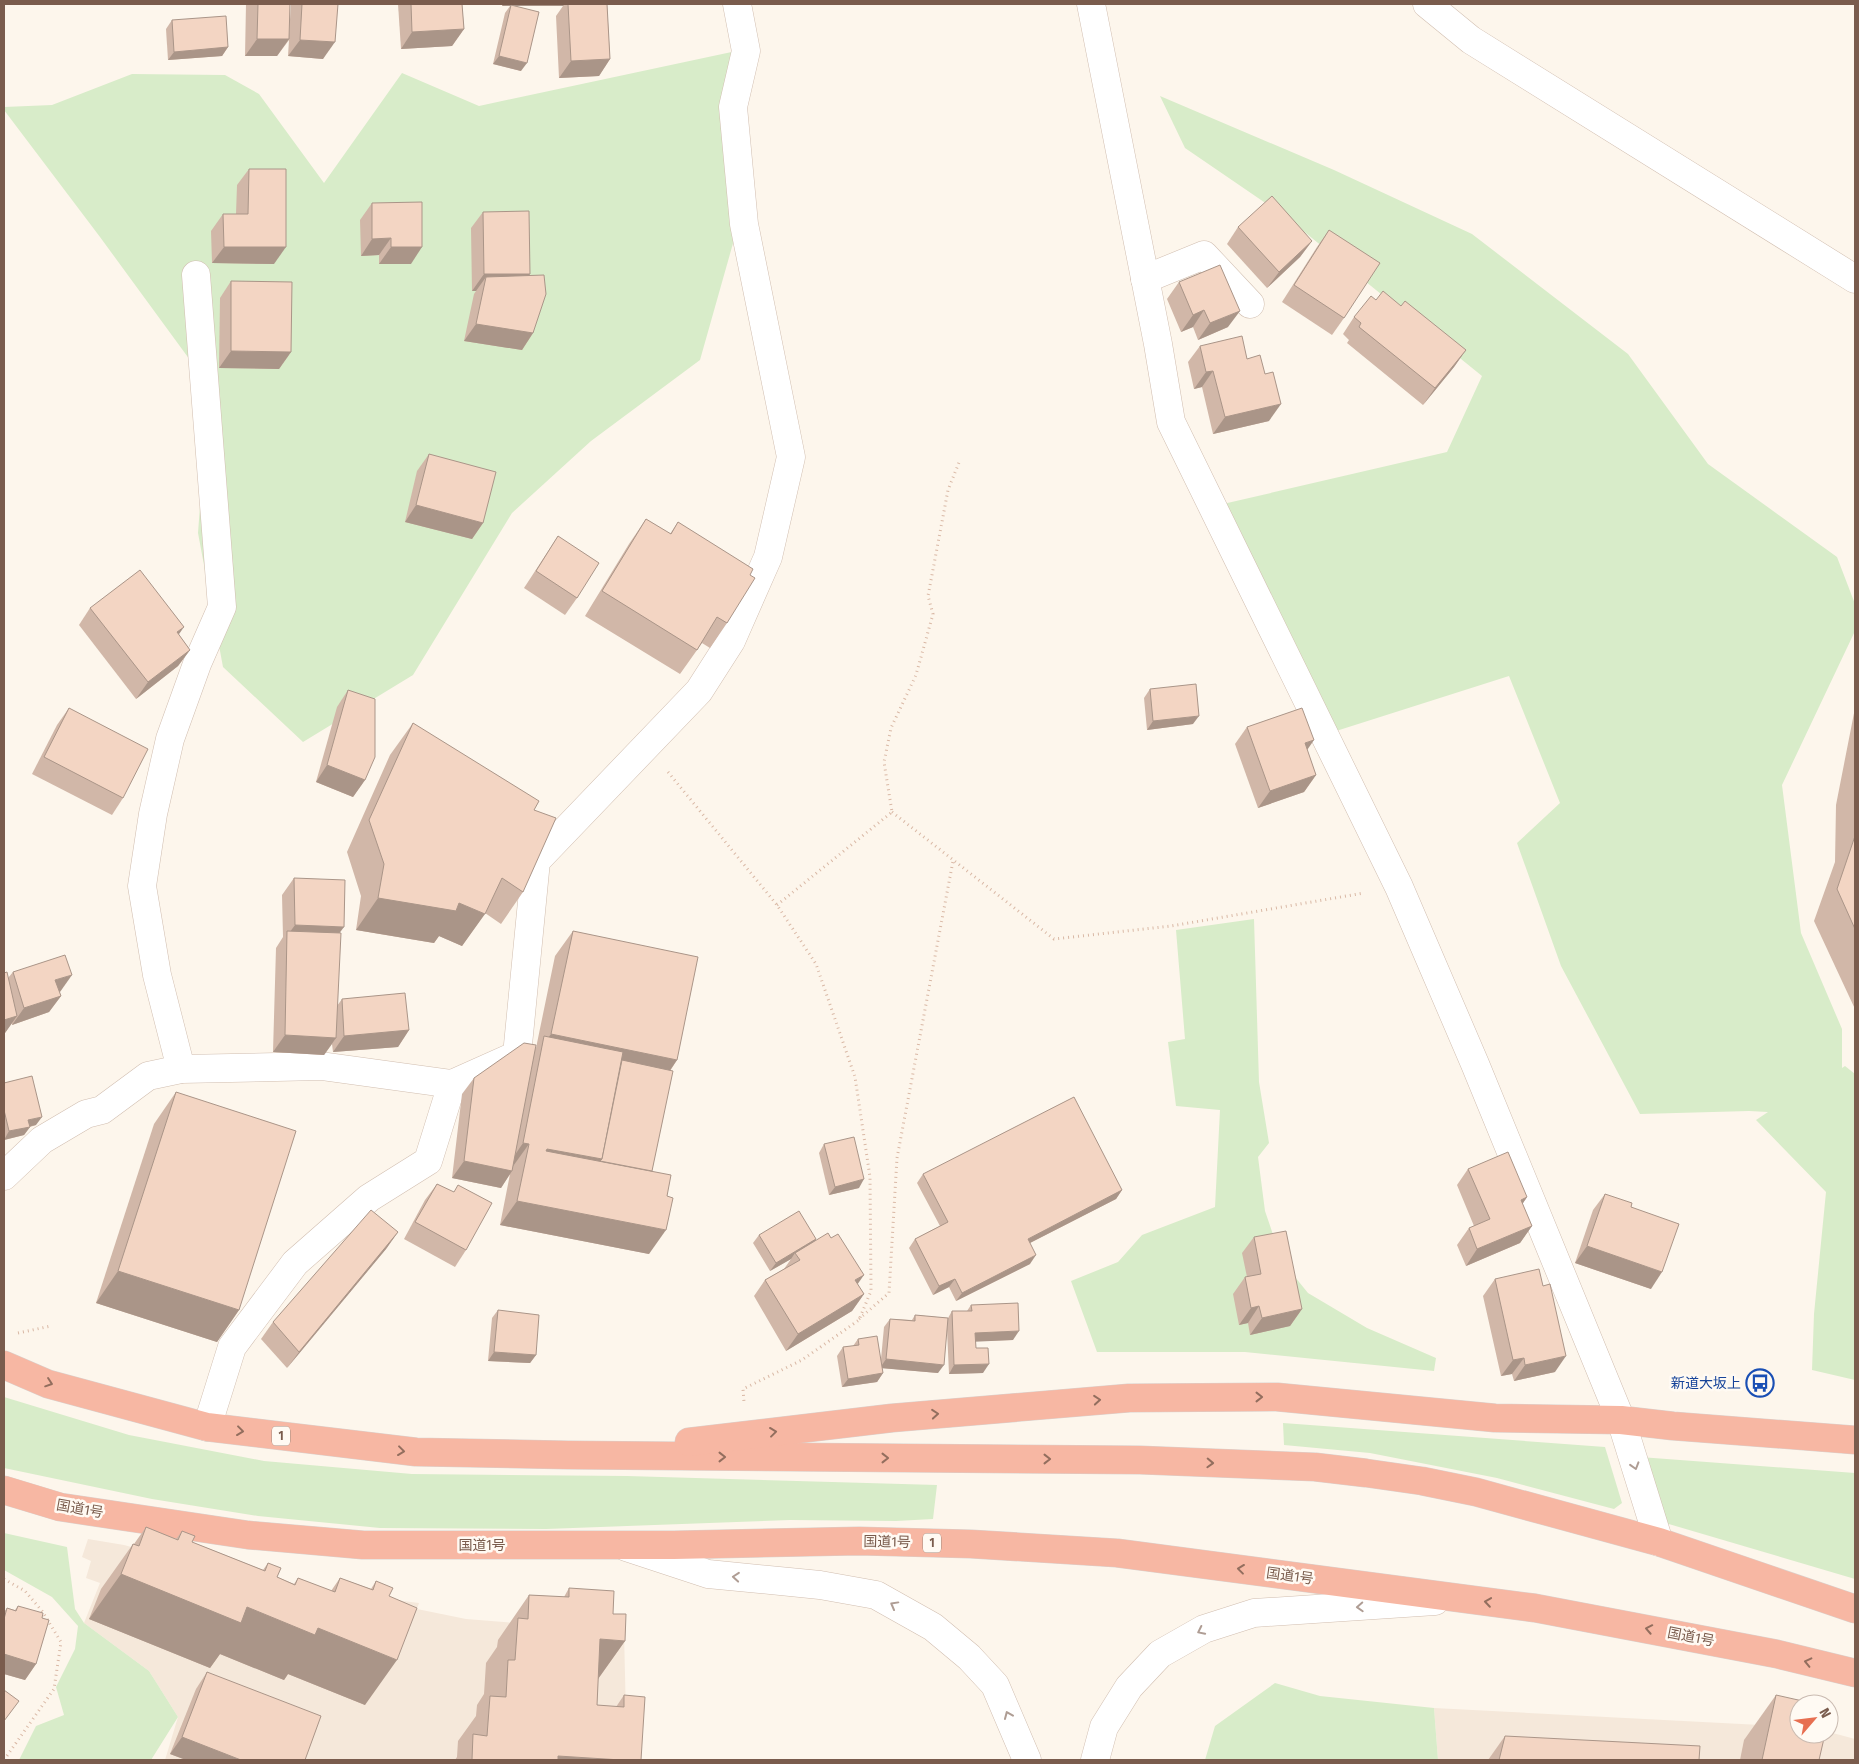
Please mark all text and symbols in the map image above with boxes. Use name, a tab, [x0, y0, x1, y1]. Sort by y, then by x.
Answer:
bus stop icon: 新道大坂上	[1745, 1368, 1775, 1398]
place label: 新道大坂上	[1671, 1375, 1741, 1392]
one-way arrow	[44, 1378, 53, 1388]
one-way arrow	[1256, 1392, 1263, 1402]
one-way arrow	[1093, 1395, 1101, 1406]
one-way arrow	[931, 1409, 939, 1420]
one-way arrow	[236, 1425, 244, 1436]
road number: 1	[272, 1426, 290, 1445]
one-way arrow	[770, 1427, 778, 1438]
one-way arrow	[398, 1445, 406, 1456]
one-way arrow	[718, 1452, 726, 1462]
one-way arrow	[881, 1453, 889, 1463]
one-way arrow	[1044, 1454, 1051, 1464]
one-way arrow	[1206, 1457, 1214, 1468]
one-way arrow	[1630, 1462, 1640, 1470]
street label: 国道1号	[55, 1497, 105, 1521]
street label: 国道1号	[863, 1533, 911, 1551]
road number: 1	[923, 1534, 941, 1552]
street label: 国道1号	[458, 1537, 506, 1554]
one-way arrow	[1236, 1564, 1244, 1575]
street label: 国道1号	[1265, 1564, 1315, 1588]
one-way arrow	[732, 1572, 740, 1583]
one-way arrow	[1484, 1597, 1492, 1608]
one-way arrow	[891, 1601, 900, 1611]
one-way arrow	[1356, 1601, 1364, 1612]
street label: 国道1号	[1666, 1624, 1716, 1650]
one-way arrow	[1197, 1625, 1206, 1635]
one-way arrow	[1644, 1625, 1653, 1635]
one-way arrow	[1803, 1657, 1812, 1668]
north arrow	[1789, 1694, 1839, 1744]
text: N	[1816, 1705, 1835, 1721]
one-way arrow	[1003, 1712, 1013, 1720]

